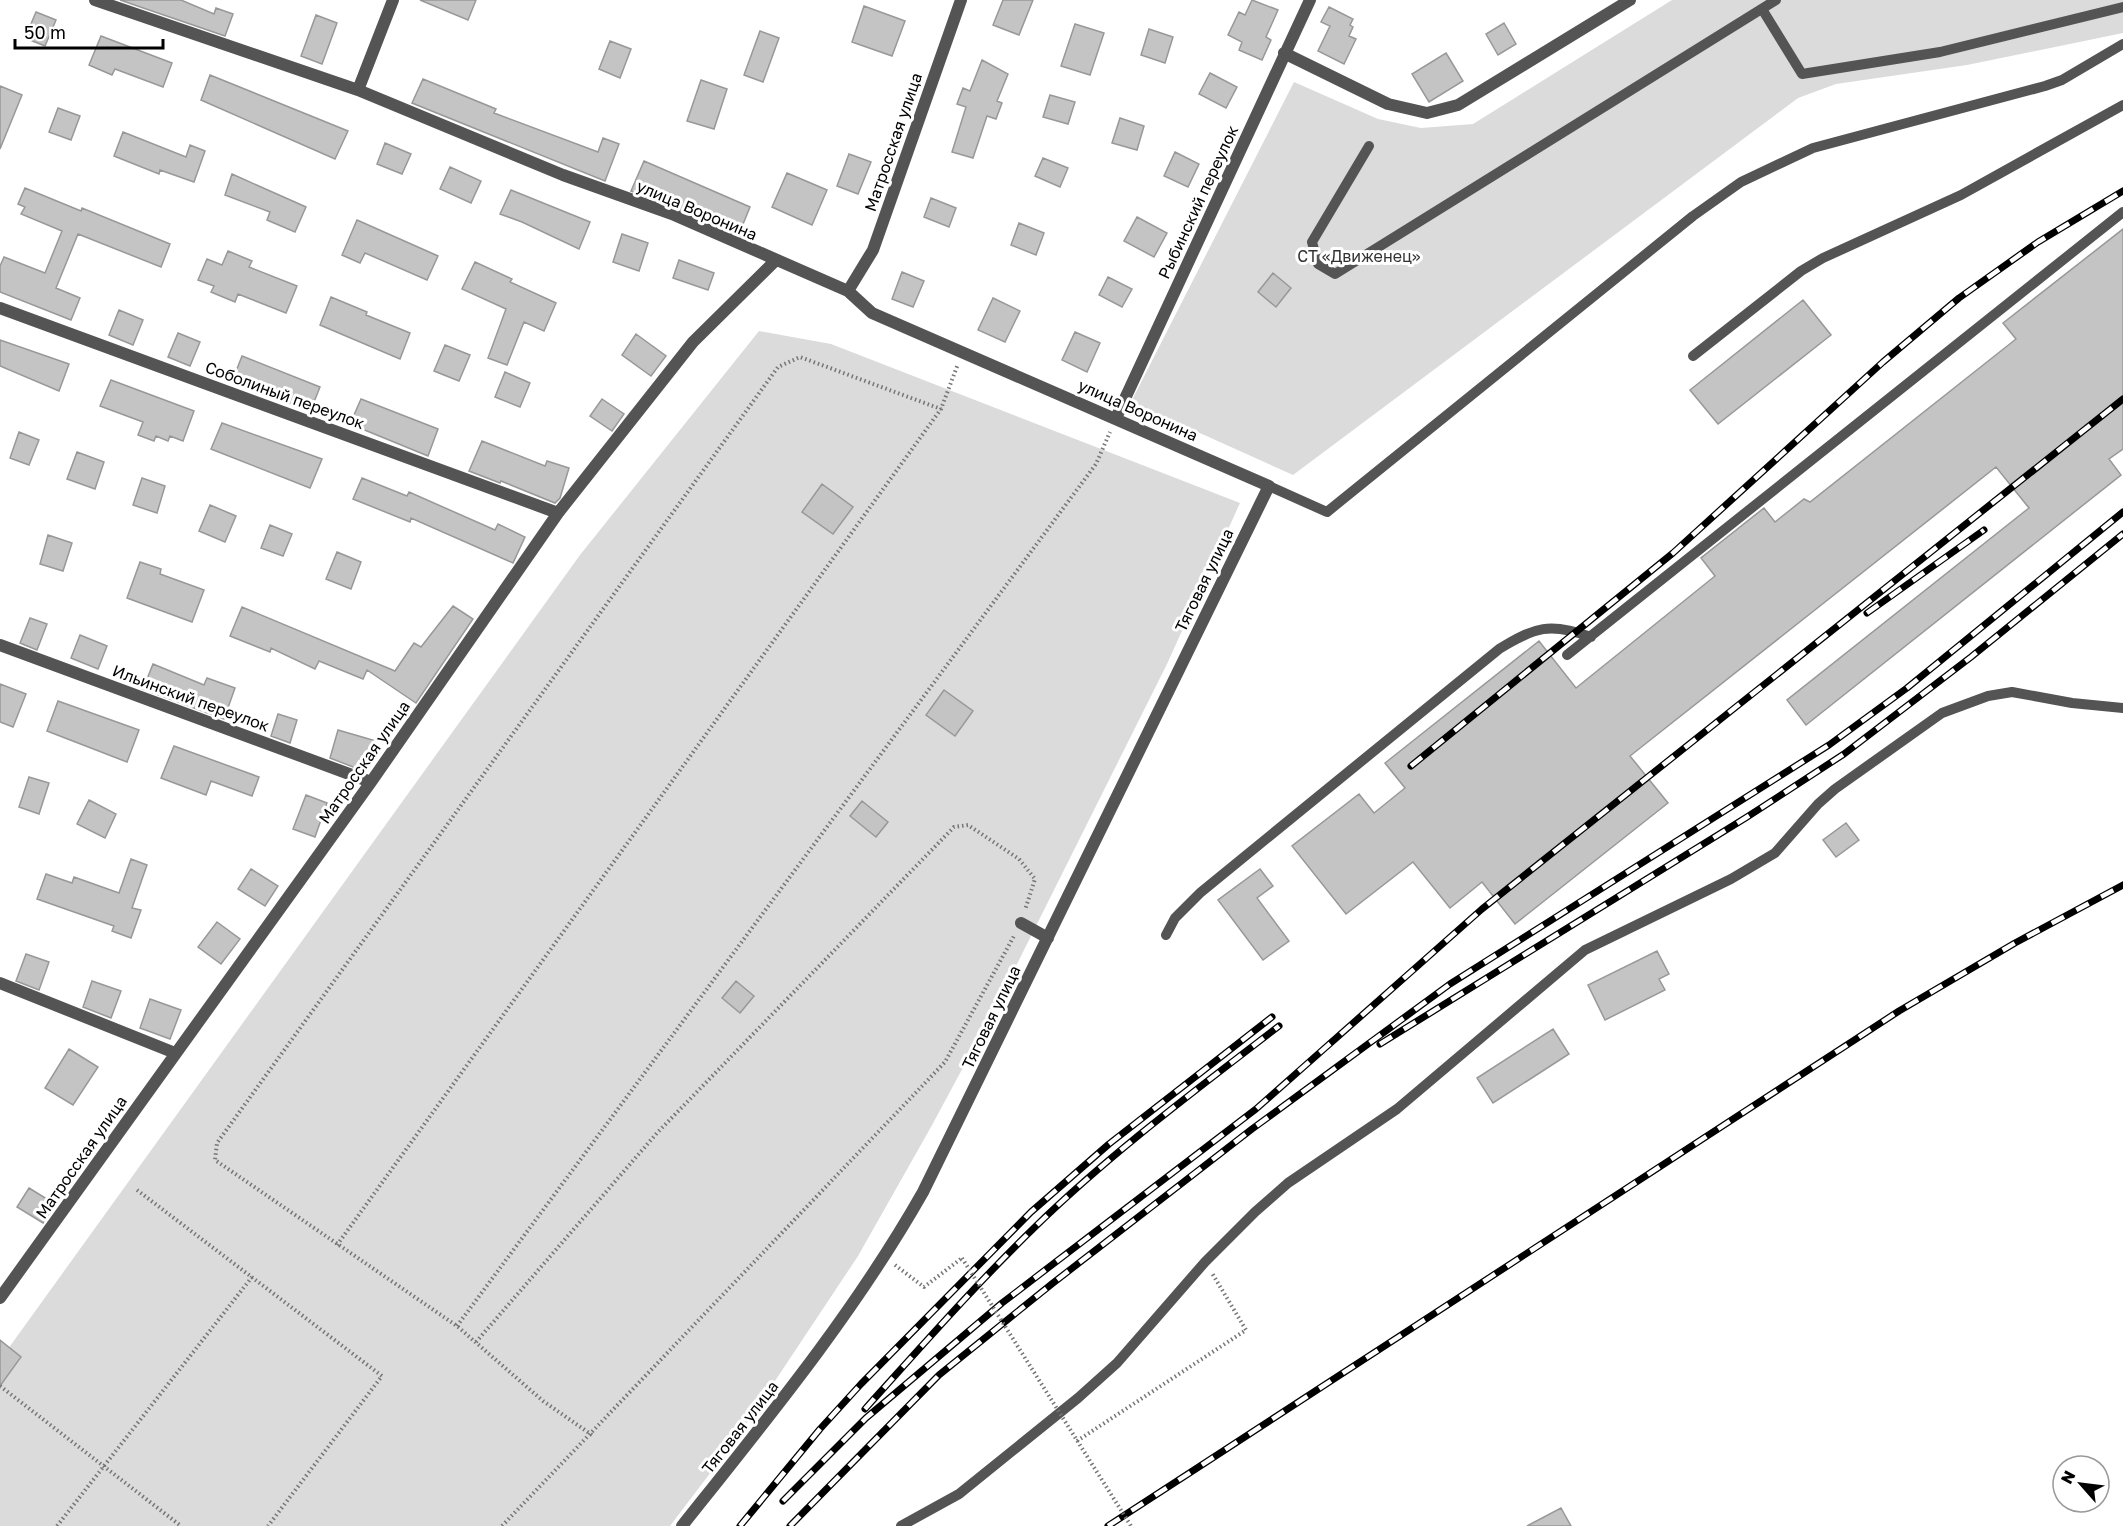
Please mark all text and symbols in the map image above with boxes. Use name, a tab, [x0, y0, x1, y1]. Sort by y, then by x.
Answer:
scale bar	[15, 12, 164, 50]
text: 50 m	[24, 21, 66, 43]
street label: Матросская улица	[860, 70, 926, 214]
street label: Рыбинский переулок	[1154, 122, 1242, 282]
street label: улица Воронина	[634, 176, 760, 244]
park label: СТ «Движенец»	[1297, 246, 1421, 266]
street label: Соболиный переулок	[203, 357, 367, 433]
street label: улица Воронина	[1075, 375, 1201, 445]
street label: Тяговая улица	[1170, 525, 1238, 635]
street label: Ильинский переулок	[110, 660, 272, 736]
street label: Матросская улица	[314, 697, 414, 827]
street label: Тяговая улица	[957, 962, 1025, 1072]
street label: Матросская улица	[31, 1092, 131, 1222]
street label: Тяговая улица	[697, 1377, 783, 1477]
north arrow	[2051, 1454, 2111, 1514]
text: N	[2056, 1467, 2079, 1487]

